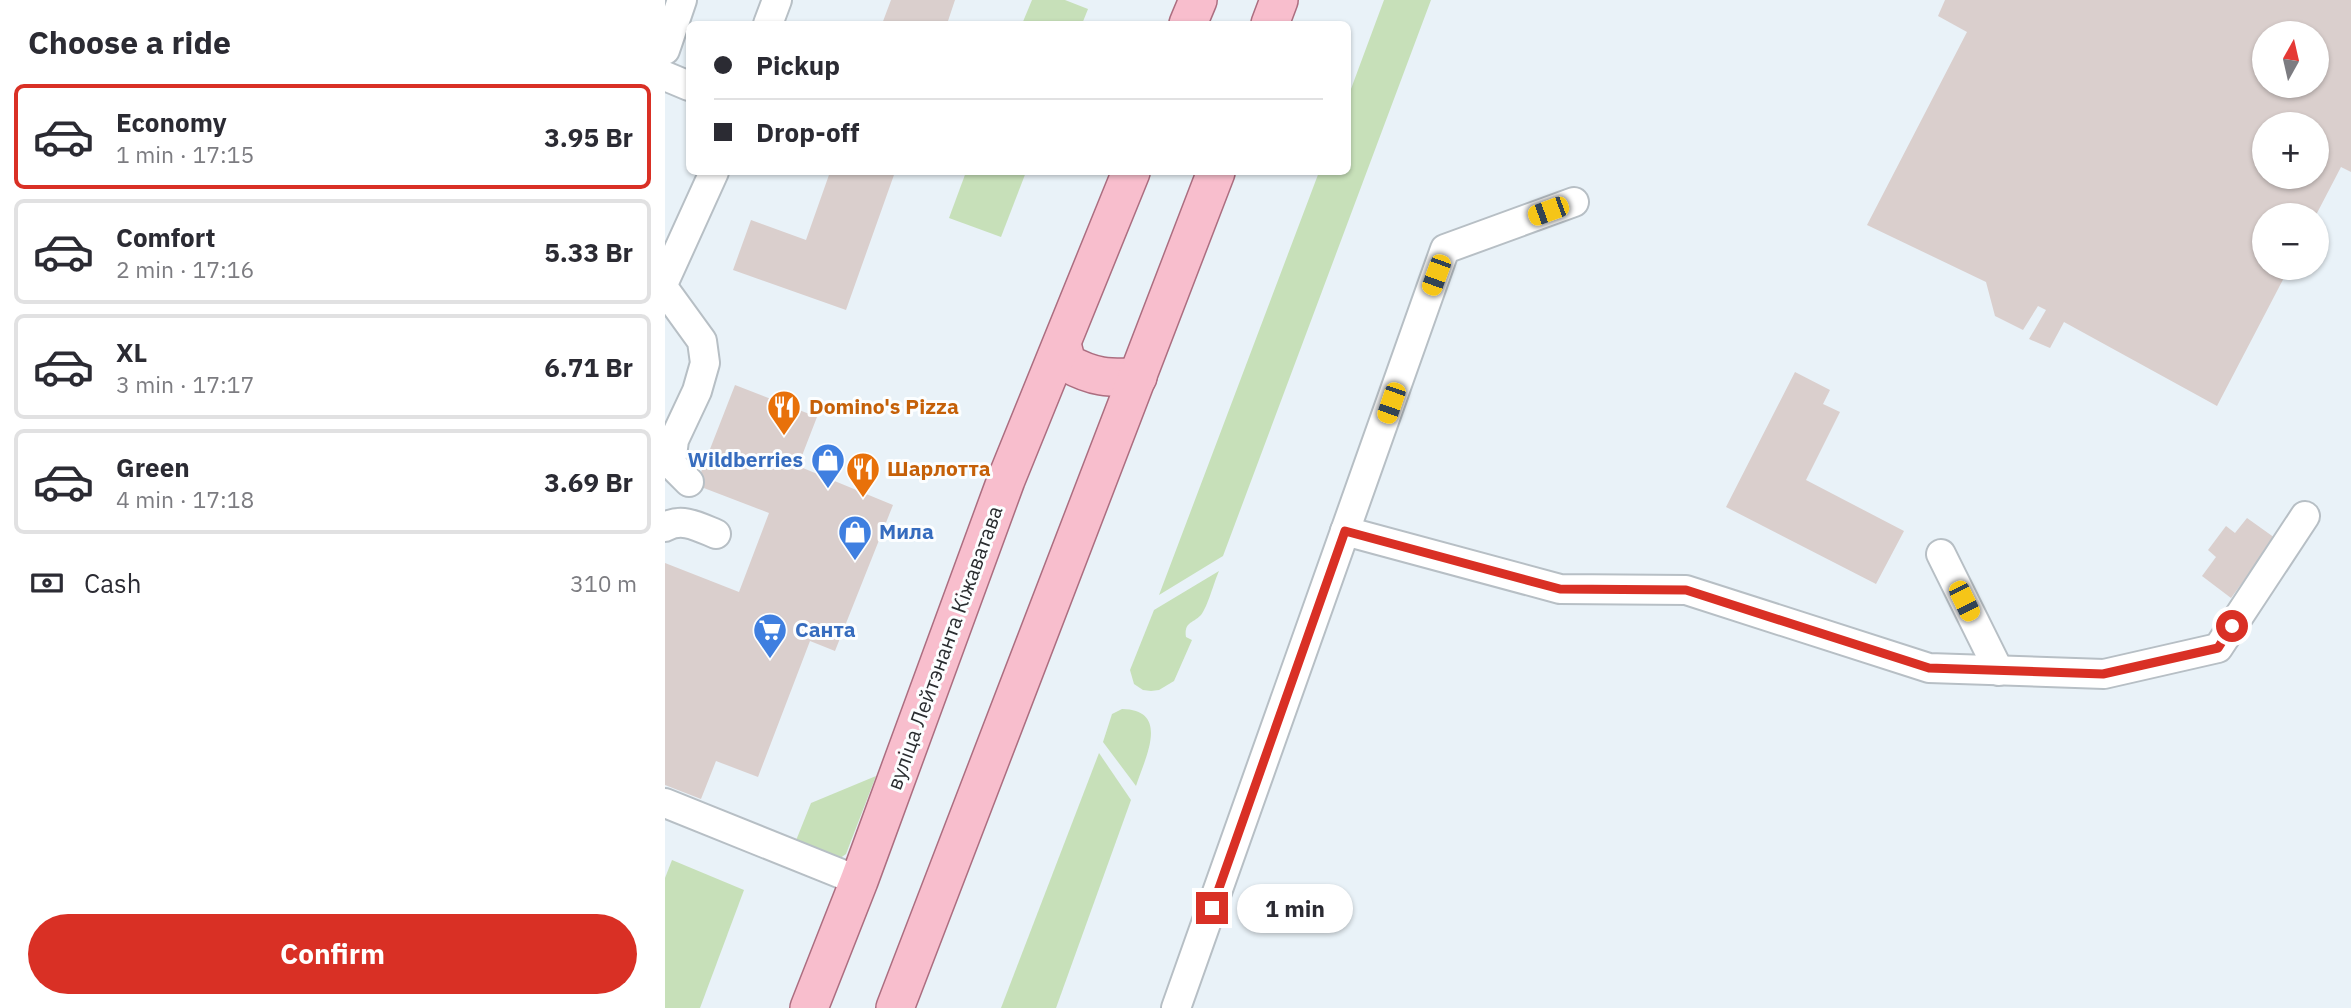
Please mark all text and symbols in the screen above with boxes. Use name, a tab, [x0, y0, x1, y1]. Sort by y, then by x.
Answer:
text: Choose a ride	[28, 21, 231, 63]
north arrow	[2252, 21, 2329, 98]
map controls	[2252, 21, 2329, 280]
text: Pickup	[756, 48, 840, 82]
icon: car	[32, 105, 95, 168]
text: Economy	[116, 105, 227, 139]
button: +	[2252, 112, 2329, 189]
text: Drop-off	[756, 115, 859, 149]
text: 3.95 Br	[544, 120, 633, 154]
text: 1 min · 17:15	[116, 139, 254, 169]
car	[1525, 194, 1572, 228]
button: −	[2252, 203, 2329, 280]
icon: car	[32, 220, 95, 283]
text: Comfort	[116, 220, 215, 254]
text: 5.33 Br	[544, 235, 633, 269]
car	[1419, 252, 1454, 298]
text: 2 min · 17:16	[116, 254, 254, 284]
icon: car	[32, 335, 95, 398]
text: XL	[116, 335, 147, 369]
text: 6.71 Br	[544, 350, 633, 384]
text: 3 min · 17:17	[116, 369, 254, 399]
car	[1375, 380, 1408, 426]
restaurant icon: Domino's Pizza	[765, 388, 803, 437]
place label: Domino's Pizza	[809, 392, 959, 420]
shop icon: Wildberries	[809, 441, 847, 490]
place label: Wildberries	[688, 445, 803, 473]
icon: car	[32, 450, 95, 513]
text: Green	[116, 450, 190, 484]
restaurant icon: Шарлотта	[844, 450, 882, 499]
place label: Шарлотта	[887, 454, 991, 482]
text: 3.69 Br	[544, 465, 633, 499]
text: 4 min · 17:18	[116, 484, 254, 514]
street label: вуліца Лейтэнанта Кіжаватава	[880, 502, 1009, 794]
shop icon: Мила	[836, 513, 874, 562]
place label: Мила	[879, 517, 934, 545]
icon: cash	[28, 564, 66, 602]
text: Cash	[84, 566, 141, 600]
text: 310 m	[570, 568, 637, 598]
car	[1946, 578, 1983, 624]
route start	[2216, 610, 2248, 642]
supermarket icon: Санта	[751, 611, 789, 660]
place label: Санта	[795, 615, 856, 643]
callout: 1 min	[1237, 884, 1352, 932]
route end	[1196, 892, 1228, 924]
text: 1 min	[1265, 893, 1325, 923]
button: Confirm	[28, 914, 637, 994]

